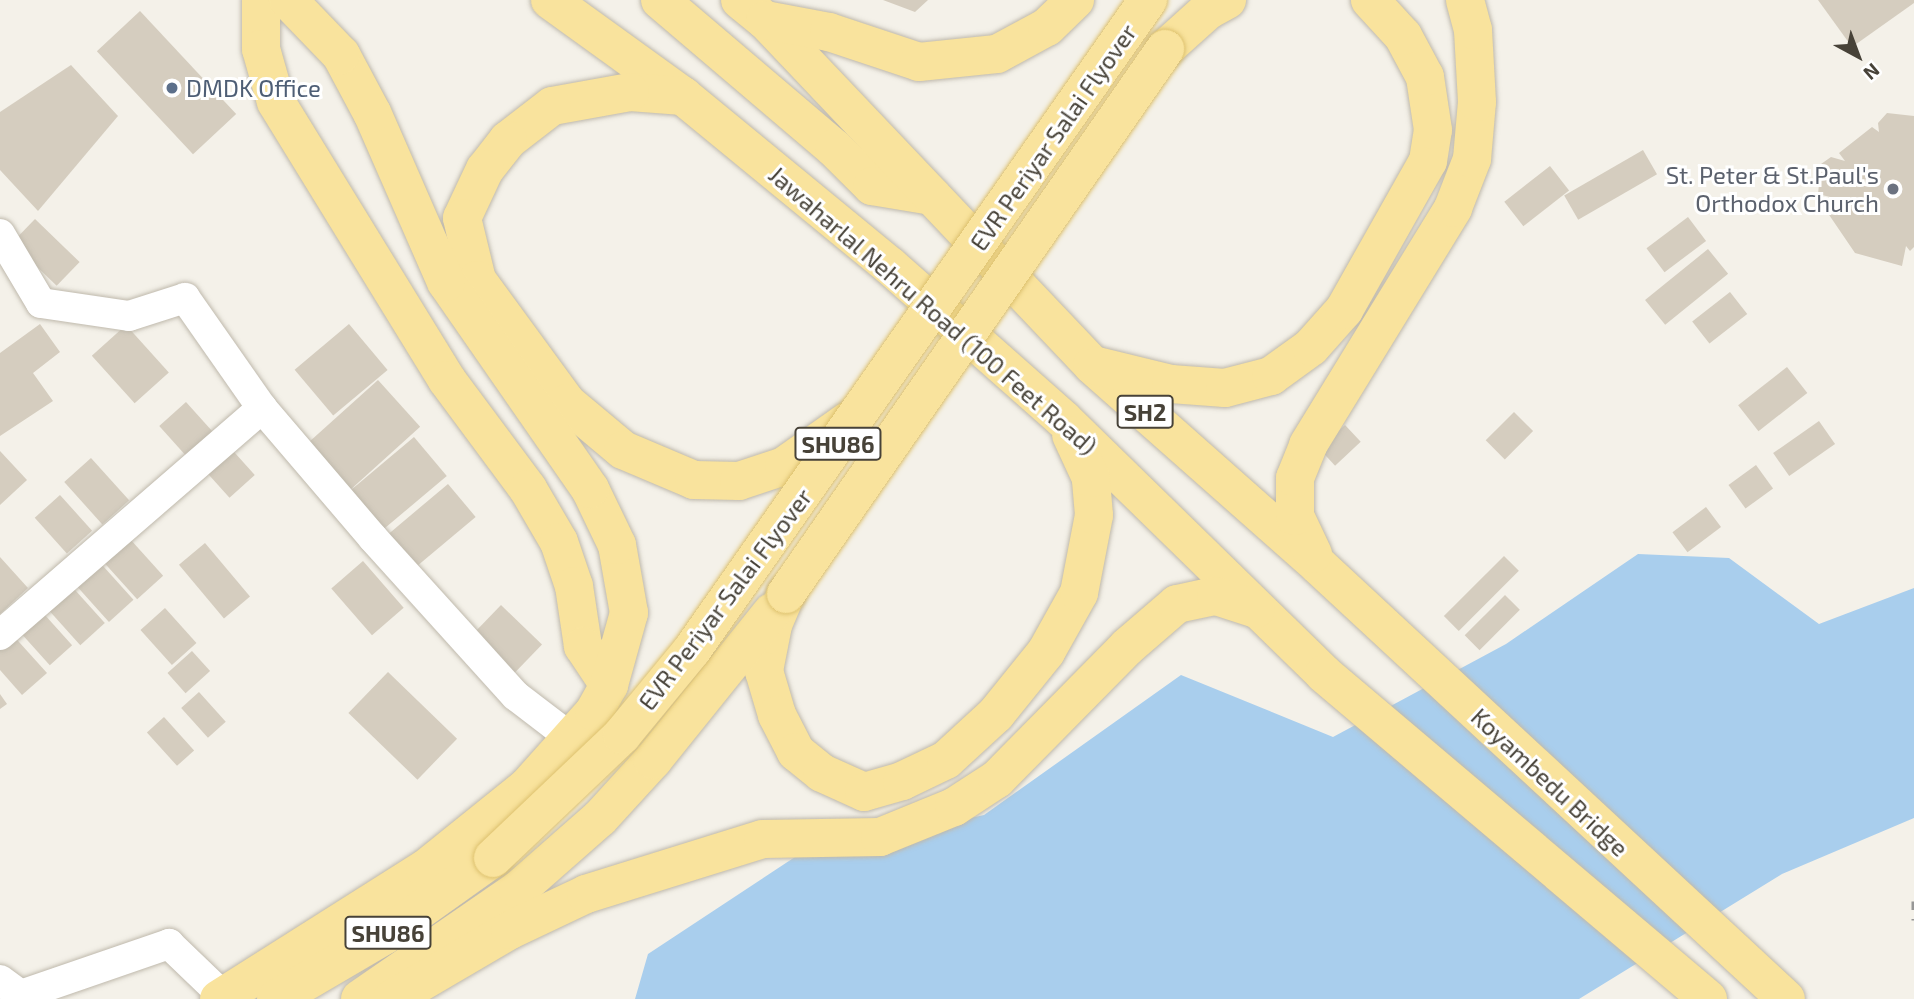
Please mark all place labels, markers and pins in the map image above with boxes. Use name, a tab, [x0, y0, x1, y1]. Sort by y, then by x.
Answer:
place label: DMDK Office	[186, 74, 321, 102]
marker: DMDK Office	[164, 80, 180, 96]
place label: St. Peter & St.Paul's Orthodox Church	[1665, 161, 1879, 217]
marker: St. Peter & St.Paul's Orthodox Church	[1885, 181, 1901, 197]

